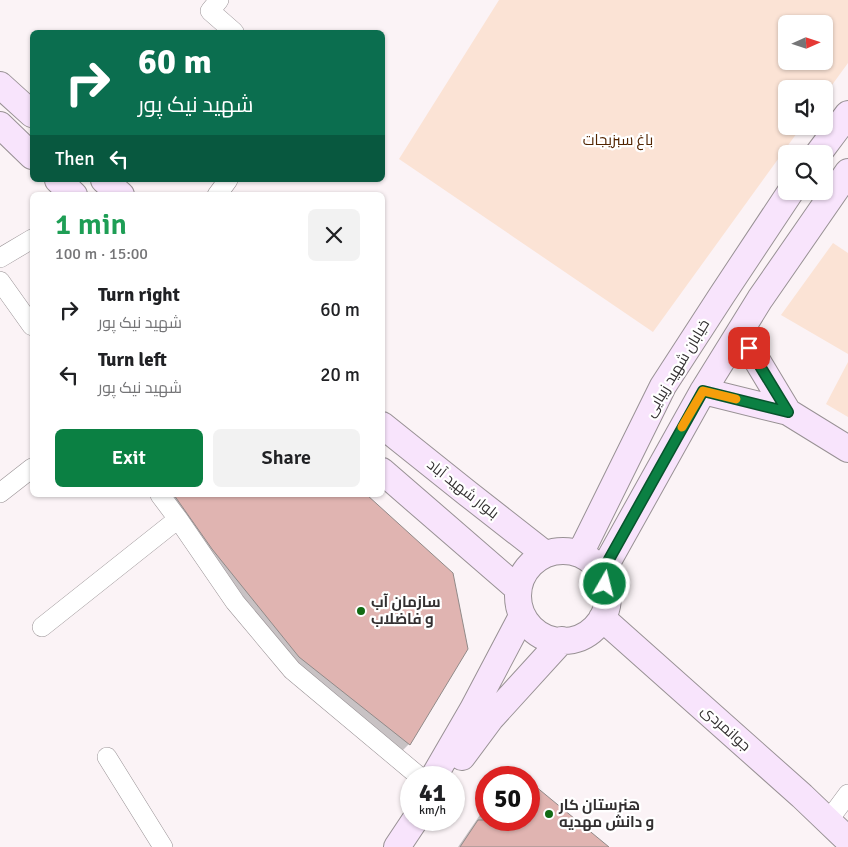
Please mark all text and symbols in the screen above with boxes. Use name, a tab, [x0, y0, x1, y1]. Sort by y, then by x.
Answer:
north arrow	[778, 15, 832, 70]
map controls	[778, 15, 833, 200]
text: 60 m	[138, 40, 212, 83]
icon: right	[55, 50, 120, 115]
button: sound	[778, 80, 833, 135]
text: شهید نیک پور	[138, 91, 253, 118]
park label: باغ سبزیجات	[583, 131, 653, 151]
icon: left	[105, 145, 133, 173]
button: search	[778, 145, 833, 200]
text: Then	[55, 147, 95, 171]
text: 1 min	[55, 206, 127, 243]
button: close	[308, 209, 360, 261]
text: 100 m · 15:00	[55, 244, 148, 264]
text: Turn right	[98, 283, 180, 307]
icon: right	[55, 296, 83, 324]
text: 60 m	[320, 298, 360, 322]
text: شهید نیک پور	[98, 313, 182, 333]
street label: خیابان شهید زیبایی	[641, 316, 714, 421]
pin	[728, 327, 770, 369]
icon: arrive	[735, 334, 763, 362]
text: Turn left	[98, 348, 167, 372]
icon: left	[55, 361, 83, 389]
text: 20 m	[320, 363, 360, 387]
text: شهید نیک پور	[98, 378, 182, 398]
button: Exit	[55, 429, 203, 487]
button: Share	[213, 429, 360, 487]
street label: بلوار شهید آباد	[423, 455, 503, 523]
position arrow	[578, 557, 630, 609]
place label: سازمان آب و فاضلاب	[371, 593, 441, 628]
marker: سازمان آب و فاضلاب	[355, 605, 367, 617]
street label: جوانمردی	[697, 701, 754, 756]
speed limit sign: 50	[475, 766, 540, 831]
text: 41	[419, 777, 446, 808]
place label: هنرستان کار و دانش مهدیه	[558, 796, 654, 831]
text: km/h	[419, 803, 446, 818]
marker: هنرستان کار و دانش مهدیه	[543, 808, 555, 820]

